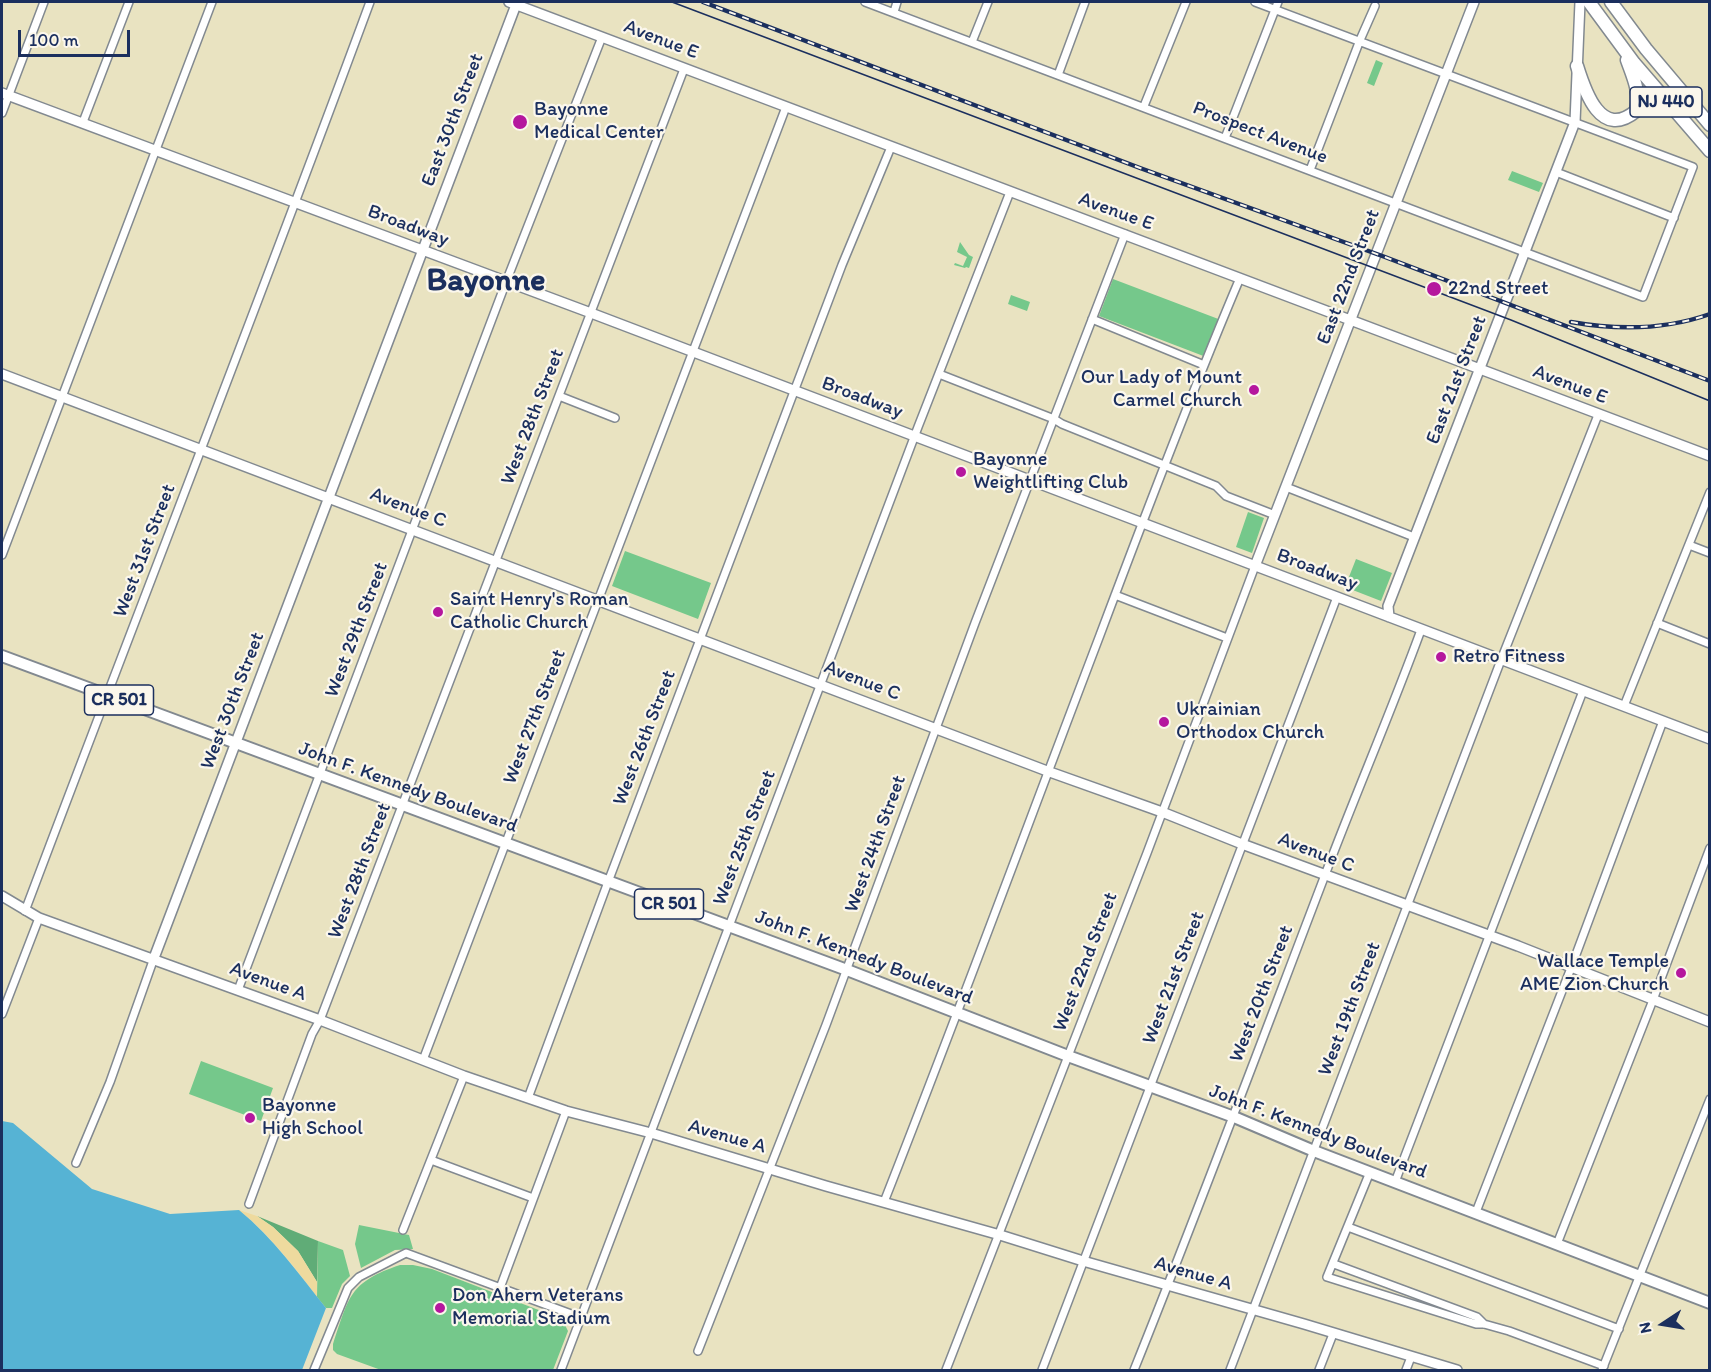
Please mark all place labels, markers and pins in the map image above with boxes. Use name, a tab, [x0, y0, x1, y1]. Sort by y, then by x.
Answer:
place label: Bayonne Medical Center	[534, 98, 664, 145]
marker: Bayonne Medical Center	[511, 113, 529, 131]
place label: 22nd Street	[1448, 277, 1548, 301]
marker: 22nd Street	[1425, 280, 1443, 298]
place label: Our Lady of Mount Carmel Church	[1081, 366, 1242, 413]
marker: Our Lady of Mount Carmel Church	[1247, 383, 1261, 397]
place label: Bayonne Weightlifting Club	[973, 448, 1128, 495]
marker: Bayonne Weightlifting Club	[954, 465, 968, 479]
place label: Saint Henry's Roman Catholic Church	[450, 588, 628, 635]
marker: Saint Henry's Roman Catholic Church	[431, 605, 445, 619]
place label: Retro Fitness	[1453, 645, 1565, 669]
marker: Retro Fitness	[1434, 650, 1448, 664]
place label: Ukrainian Orthodox Church	[1176, 698, 1324, 745]
marker: Ukrainian Orthodox Church	[1157, 715, 1171, 729]
place label: Wallace Temple AME Zion Church	[1520, 950, 1669, 997]
marker: Wallace Temple AME Zion Church	[1674, 966, 1688, 980]
place label: Bayonne High School	[262, 1094, 363, 1141]
marker: Bayonne High School	[243, 1111, 257, 1125]
place label: Don Ahern Veterans Memorial Stadium	[452, 1284, 623, 1331]
marker: Don Ahern Veterans Memorial Stadium	[433, 1301, 447, 1315]

